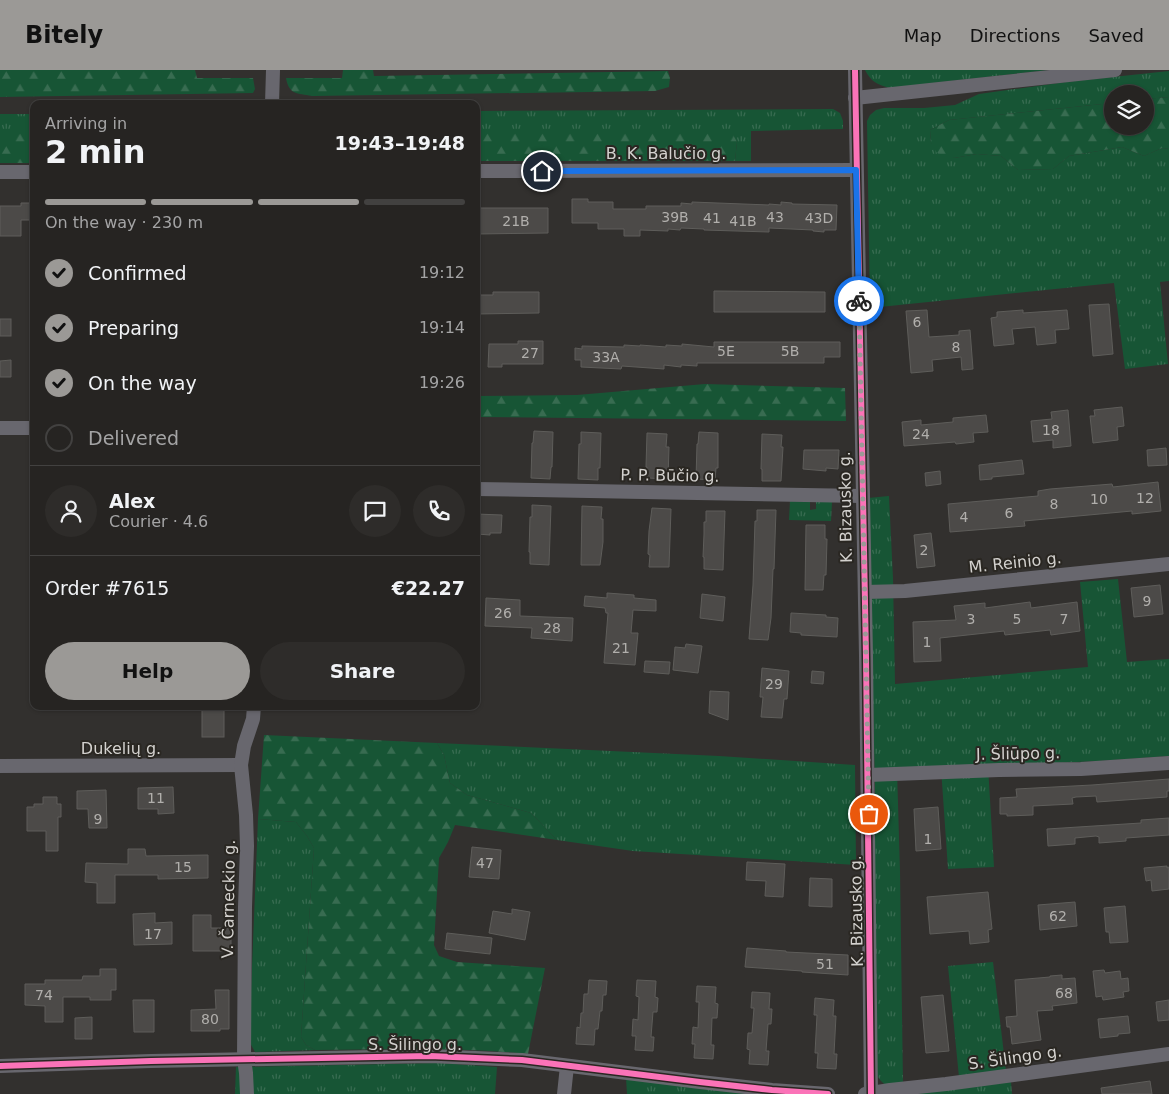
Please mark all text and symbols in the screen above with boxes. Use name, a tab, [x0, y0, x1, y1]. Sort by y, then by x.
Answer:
text: Bitely	[25, 21, 103, 49]
text: Map	[904, 25, 942, 46]
text: Directions	[970, 25, 1060, 46]
text: Saved	[1088, 25, 1144, 46]
map controls	[1104, 85, 1154, 135]
button: layers	[1104, 85, 1154, 135]
text: Arriving in	[45, 114, 127, 133]
text: 19:43–19:48	[335, 132, 465, 154]
text: 2 min	[45, 133, 146, 171]
street label: B. K. Balučio g.	[606, 144, 726, 163]
pin	[521, 150, 563, 192]
icon: home	[528, 157, 556, 185]
house number: 39B	[661, 209, 689, 225]
house number: 43	[766, 209, 784, 225]
house number: 41	[703, 210, 721, 226]
house number: 43D	[805, 210, 833, 226]
text: On the way · 230 m	[45, 213, 203, 232]
house number: 21B	[502, 213, 530, 229]
house number: 41B	[729, 213, 757, 229]
icon: check	[45, 259, 73, 287]
text: Confirmed	[88, 262, 187, 284]
text: 19:12	[419, 263, 465, 282]
courier	[834, 276, 884, 326]
icon: bike	[845, 287, 873, 315]
icon: check	[45, 314, 73, 342]
house number: 6	[913, 314, 922, 330]
text: Preparing	[88, 317, 179, 339]
text: 19:14	[419, 318, 465, 337]
house number: 8	[952, 339, 960, 355]
house number: 5E	[717, 343, 735, 359]
house number: 5B	[781, 343, 799, 359]
house number: 27	[521, 345, 539, 361]
house number: 33A	[592, 349, 620, 365]
icon: check	[45, 369, 73, 397]
text: On the way	[88, 372, 197, 394]
text: 19:26	[419, 373, 465, 392]
house number: 18	[1042, 422, 1060, 438]
house number: 24	[912, 426, 930, 442]
text: Delivered	[88, 427, 179, 449]
street label: K. Bizausko g.	[835, 451, 856, 563]
street label: P. P. Būčio g.	[620, 465, 720, 486]
button: person	[45, 485, 97, 537]
button: chat	[349, 485, 401, 537]
button: phone	[413, 485, 465, 537]
text: Alex	[109, 490, 155, 512]
house number: 12	[1136, 490, 1154, 506]
house number: 10	[1090, 491, 1108, 507]
house number: 8	[1050, 496, 1058, 512]
house number: 6	[1005, 505, 1014, 521]
house number: 4	[960, 509, 969, 525]
text: Courier · 4.6	[109, 512, 208, 531]
house number: 2	[920, 542, 928, 558]
street label: M. Reinio g.	[968, 548, 1062, 577]
text: Order #7615	[45, 577, 169, 599]
text: €22.27	[392, 577, 465, 599]
house number: 9	[1143, 593, 1151, 609]
house number: 26	[494, 605, 512, 621]
house number: 3	[967, 611, 975, 627]
house number: 5	[1013, 611, 1021, 627]
house number: 7	[1060, 611, 1068, 627]
house number: 28	[543, 620, 561, 636]
house number: 1	[923, 634, 931, 650]
house number: 21	[612, 640, 630, 656]
button: Help	[45, 642, 250, 700]
button: Share	[260, 642, 465, 700]
house number: 29	[765, 676, 783, 692]
street label: Dukelių g.	[81, 739, 161, 758]
street label: J. Šliūpo g.	[975, 743, 1060, 764]
house number: 11	[147, 790, 165, 806]
pin	[848, 793, 890, 835]
icon: bag	[855, 800, 883, 828]
house number: 9	[94, 811, 102, 827]
house number: 1	[924, 831, 932, 847]
street label: V. Čarneckio g.	[218, 839, 239, 959]
house number: 47	[476, 855, 494, 871]
street label: K. Bizausko g.	[846, 855, 867, 967]
house number: 15	[174, 859, 192, 875]
house number: 62	[1049, 908, 1067, 924]
house number: 17	[144, 926, 162, 942]
house number: 51	[816, 956, 834, 972]
house number: 68	[1055, 985, 1073, 1001]
house number: 74	[35, 987, 53, 1003]
house number: 80	[201, 1011, 219, 1027]
street label: S. Šilingo g.	[368, 1035, 462, 1054]
street label: S. Šilingo g.	[967, 1042, 1063, 1073]

